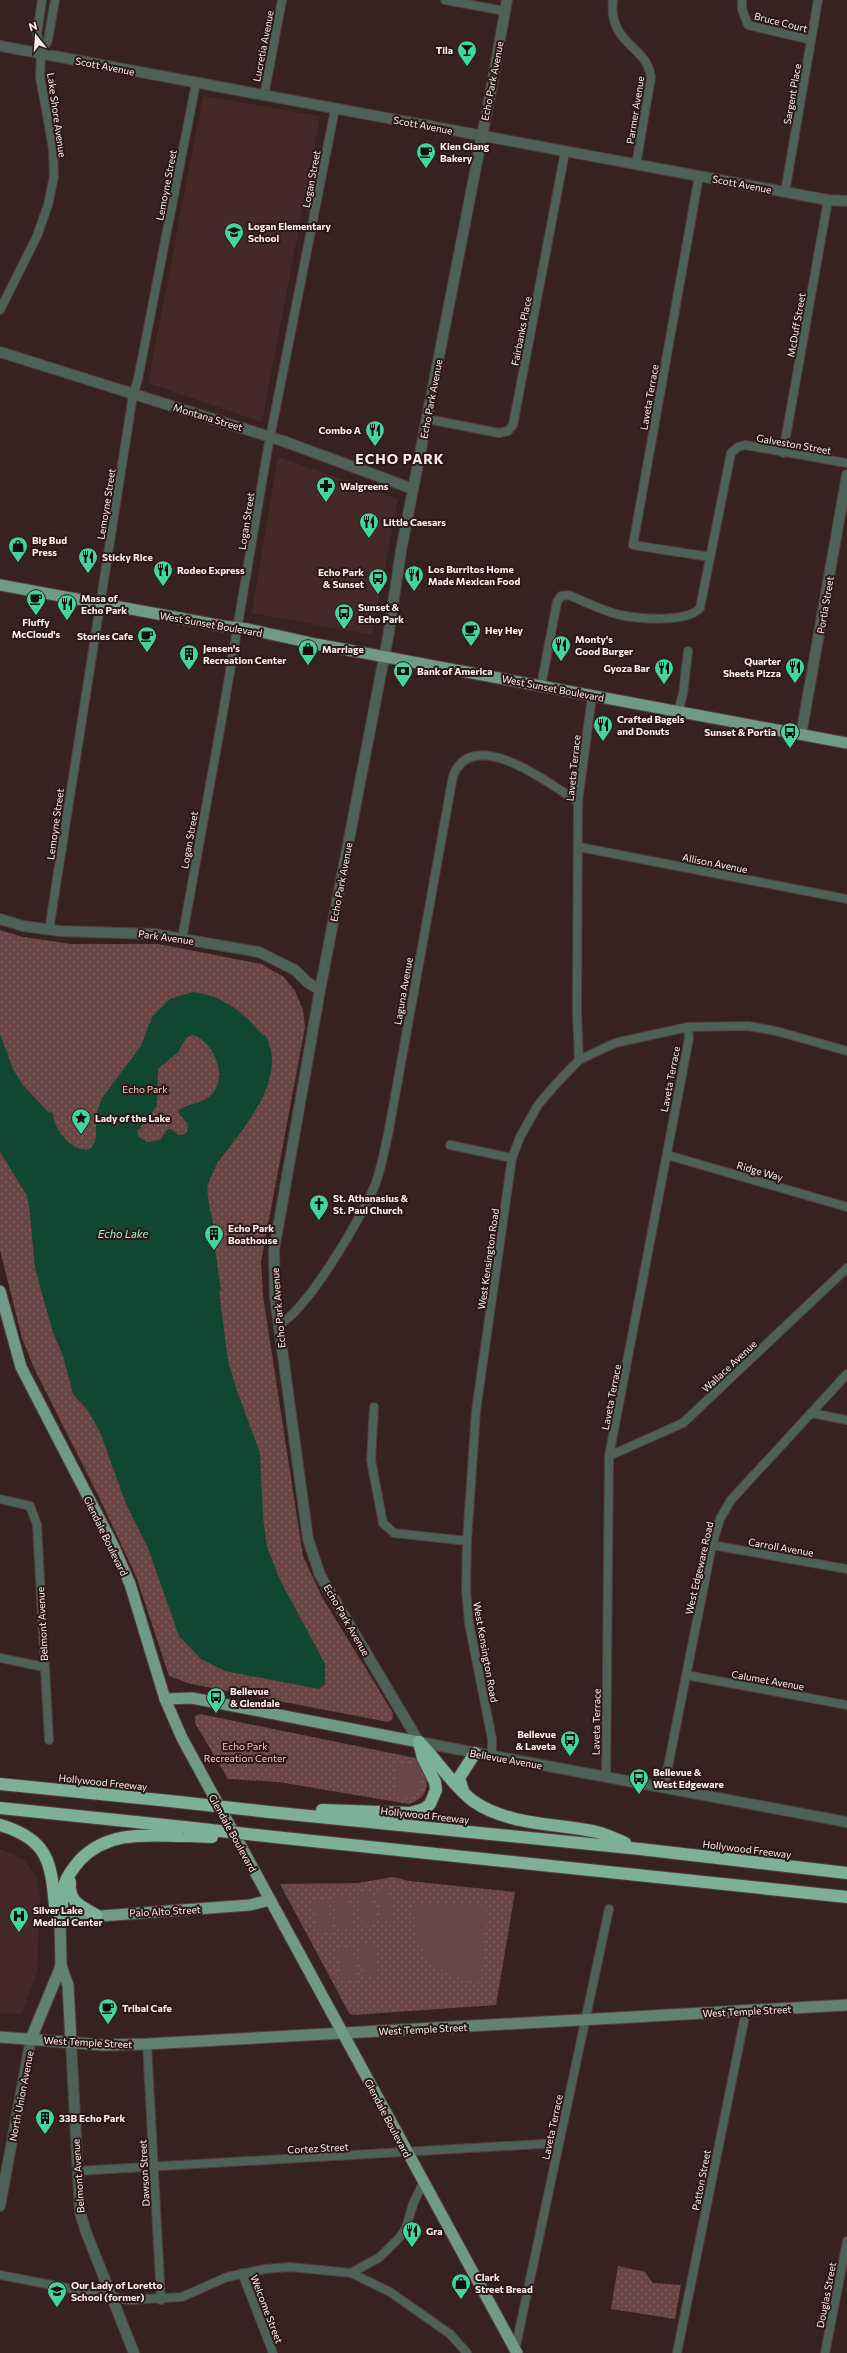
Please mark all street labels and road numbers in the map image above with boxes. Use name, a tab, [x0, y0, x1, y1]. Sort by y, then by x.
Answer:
street label: Lucretia Avenue	[250, 9, 276, 83]
street label: Bruce Court	[753, 10, 809, 34]
street label: Echo Park Avenue	[478, 40, 506, 122]
street label: Scott Avenue	[74, 54, 136, 78]
street label: Sargent Place	[781, 63, 803, 125]
street label: Lake Shore Avenue	[45, 72, 69, 158]
street label: Parmer Avenue	[624, 75, 646, 145]
street label: Scott Avenue	[392, 113, 454, 137]
street label: Lemoyne Street	[153, 149, 179, 221]
street label: Logan Street	[300, 149, 322, 209]
street label: Scott Avenue	[711, 172, 773, 196]
street label: McDuff Street	[784, 292, 808, 358]
street label: Fairbanks Place	[508, 295, 534, 367]
street label: Echo Park Avenue	[417, 358, 445, 440]
street label: Laveta Terrace	[637, 363, 661, 431]
street label: Montana Street	[172, 401, 244, 433]
street label: Galveston Street	[756, 432, 832, 456]
street label: Lemoyne Street	[94, 468, 118, 540]
street label: Logan Street	[236, 491, 256, 551]
street label: Portia Street	[814, 575, 836, 635]
street label: West Sunset Boulevard	[159, 609, 263, 639]
street label: West Sunset Boulevard	[501, 672, 605, 704]
street label: Laveta Terrace	[564, 734, 582, 802]
street label: Lemoyne Street	[44, 788, 66, 860]
street label: Logan Street	[178, 810, 200, 870]
street label: Echo Park Avenue	[327, 841, 355, 923]
street label: Allison Avenue	[681, 851, 749, 875]
street label: Park Avenue	[137, 927, 195, 947]
street label: Laguna Avenue	[391, 956, 415, 1026]
street label: Laveta Terrace	[658, 1045, 682, 1113]
street label: Ridge Way	[736, 1159, 784, 1183]
street label: West Kensington Road	[475, 1207, 501, 1310]
street label: Echo Park Avenue	[269, 1267, 287, 1349]
street label: Wallace Avenue	[699, 1338, 759, 1394]
street label: Laveta Terrace	[599, 1363, 623, 1431]
street label: Glendale Boulevard	[81, 1494, 131, 1578]
street label: West Edgeware Road	[682, 1520, 716, 1616]
street label: Carroll Avenue	[747, 1535, 815, 1559]
street label: Echo Park Avenue	[322, 1582, 372, 1658]
street label: Belmont Avenue	[34, 1587, 50, 1661]
street label: West Kensington Road	[471, 1601, 501, 1703]
street label: Calumet Avenue	[731, 1668, 805, 1692]
street label: Laveta Terrace	[589, 1689, 603, 1755]
street label: Bellevue Avenue	[469, 1747, 543, 1771]
street label: Hollywood Freeway	[58, 1771, 148, 1793]
street label: Glendale Boulevard	[207, 1792, 259, 1874]
street label: Hollywood Freeway	[380, 1804, 470, 1826]
street label: Hollywood Freeway	[702, 1838, 792, 1860]
street label: Palo Alto Street	[129, 1903, 201, 1919]
street label: West Temple Street	[702, 2003, 792, 2019]
street label: West Temple Street	[378, 2021, 468, 2037]
street label: West Temple Street	[43, 2034, 133, 2050]
street label: North Union Avenue	[6, 2050, 36, 2142]
street label: Glendale Boulevard	[362, 2077, 414, 2159]
street label: Laveta Terrace	[539, 2093, 565, 2161]
street label: Belmont Avenue	[69, 2139, 87, 2213]
street label: Dawson Street	[136, 2139, 152, 2207]
street label: Cortez Street	[287, 2140, 349, 2156]
street label: Patton Street	[689, 2149, 713, 2211]
street label: Douglas Street	[814, 2261, 838, 2329]
street label: Welcome Street	[248, 2273, 286, 2345]

